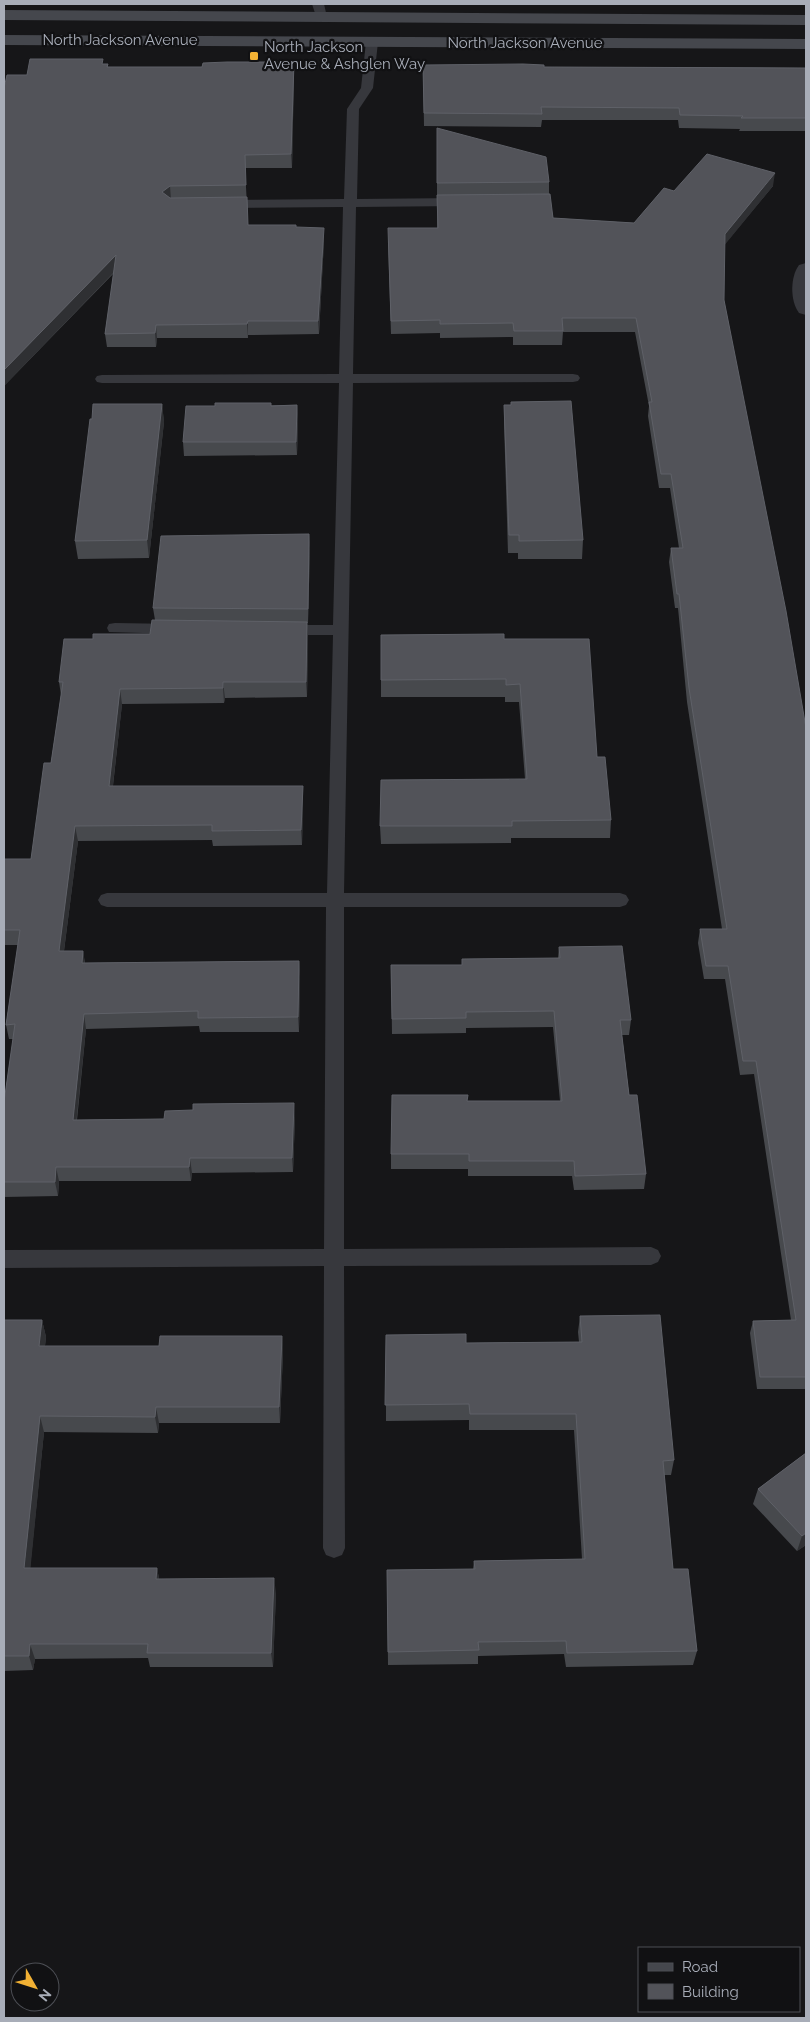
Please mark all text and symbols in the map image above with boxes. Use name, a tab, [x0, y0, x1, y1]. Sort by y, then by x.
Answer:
street label: North Jackson Avenue	[42, 31, 198, 49]
street label: North Jackson Avenue	[447, 34, 603, 52]
place label: North Jackson Avenue & Ashglen Way	[264, 38, 425, 73]
marker: North Jackson Avenue & Ashglen Way	[248, 50, 260, 62]
legend	[638, 1947, 800, 2012]
text: Road	[682, 1958, 718, 1976]
north arrow	[10, 1962, 60, 2012]
text: Building	[682, 1983, 739, 2001]
text: N	[36, 1986, 55, 2004]

